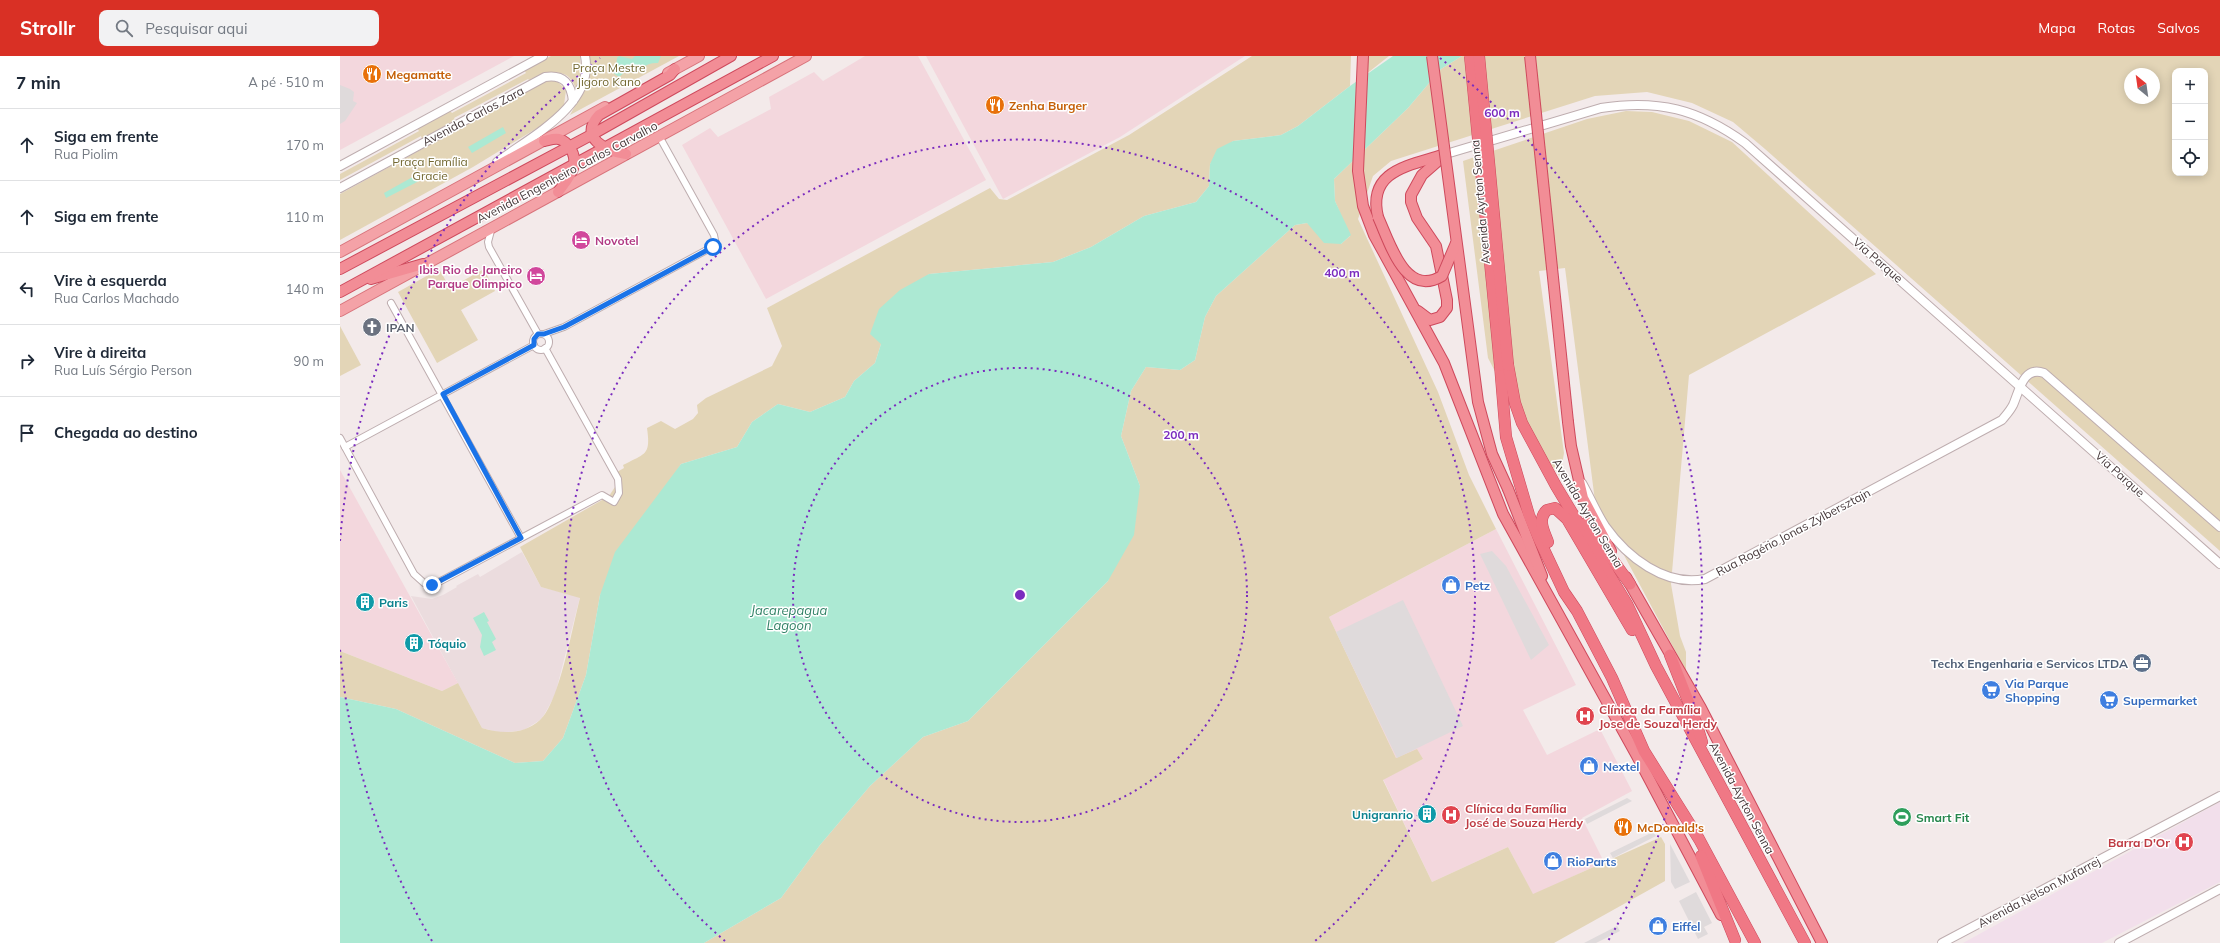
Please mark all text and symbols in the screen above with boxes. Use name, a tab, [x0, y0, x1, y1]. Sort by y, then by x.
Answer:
search box	[99, 10, 379, 46]
text: Strollr	[20, 16, 75, 40]
icon: search	[113, 17, 135, 39]
text: Pesquisar aqui	[145, 19, 248, 38]
text: Mapa	[2038, 19, 2076, 37]
text: Rotas	[2098, 19, 2135, 37]
text: Salvos	[2157, 19, 2200, 37]
park label: Praça Mestre Jigoro Kano	[572, 60, 646, 89]
restaurant icon: Megamatte	[361, 63, 383, 85]
place label: Megamatte	[386, 67, 452, 82]
north arrow	[2124, 68, 2160, 104]
map controls	[2172, 68, 2208, 176]
button: +	[2172, 68, 2208, 104]
text: 7 min	[16, 72, 61, 93]
text: A pé · 510 m	[248, 74, 324, 90]
street label: Avenida Carlos Zara	[420, 83, 526, 149]
restaurant icon: Zenha Burger	[984, 94, 1006, 116]
place label: Zenha Burger	[1009, 98, 1087, 113]
button: −	[2172, 104, 2208, 140]
text: 600 m	[1484, 105, 1520, 120]
street label: Avenida Engenheiro Carlos Carvalho	[474, 118, 660, 226]
text: Siga em frente	[54, 127, 159, 146]
icon: ahead	[16, 134, 38, 156]
text: 170 m	[286, 137, 324, 153]
street label: Avenida Ayrton Senna	[1467, 139, 1493, 265]
button: locate	[2172, 140, 2208, 176]
text: Rua Piolim	[54, 146, 118, 162]
park label: Praça Família Gracie	[392, 154, 468, 183]
icon: ahead	[16, 206, 38, 228]
text: Siga em frente	[54, 207, 159, 226]
text: 110 m	[286, 209, 324, 225]
hotel icon: Novotel	[570, 229, 592, 251]
place label: Novotel	[595, 233, 639, 248]
street label: Via Parque	[1850, 234, 1906, 286]
route start	[704, 238, 722, 256]
place label: Ibis Rio de Janeiro Parque Olimpico	[419, 262, 522, 291]
hotel icon: Ibis Rio de Janeiro Parque Olimpico	[525, 265, 547, 287]
text: 400 m	[1324, 265, 1360, 280]
text: Vire à esquerda	[54, 271, 167, 290]
icon: left	[16, 278, 38, 300]
text: 140 m	[286, 281, 324, 297]
text: Rua Carlos Machado	[54, 290, 179, 306]
church icon: IPAN	[361, 316, 383, 338]
place label: IPAN	[386, 320, 415, 335]
text: Vire à direita	[54, 343, 146, 362]
icon: right	[16, 350, 38, 372]
text: 90 m	[294, 353, 324, 369]
text: Rua Luís Sérgio Person	[54, 362, 192, 378]
icon: arrive	[16, 422, 38, 444]
text: Chegada ao destino	[54, 423, 198, 442]
text: 200 m	[1163, 427, 1199, 442]
street label: Via Parque	[2092, 448, 2148, 500]
street label: Avenida Ayrton Senna	[1549, 456, 1627, 570]
street label: Rua Rogério Jonas Zylbersztajn	[1713, 485, 1873, 579]
shop icon: Petz	[1440, 574, 1462, 596]
route end	[423, 576, 441, 594]
place label: Petz	[1465, 578, 1490, 593]
centre of rings	[1013, 588, 1027, 602]
building icon: Paris	[354, 591, 376, 613]
place label: Paris	[379, 595, 408, 610]
water label: Jacarepagua Lagoon	[750, 602, 828, 633]
building icon: Tóquio	[403, 632, 425, 654]
place label: Tóquio	[428, 636, 466, 651]
office icon: Techx Engenharia e Servicos LTDA	[2131, 652, 2153, 674]
place label: Techx Engenharia e Servicos LTDA	[1931, 656, 2128, 671]
place label: Via Parque Shopping	[2004, 676, 2069, 705]
supermarket icon: Via Parque Shopping	[1980, 679, 2002, 701]
supermarket icon: Supermarket	[2098, 689, 2120, 711]
place label: Supermarket	[2123, 693, 2198, 708]
place label: Clínica da Família Jose de Souza Herdy	[1599, 702, 1718, 731]
hospital icon: Clínica da Família Jose de Souza Herdy	[1574, 705, 1596, 727]
street label: Avenida Ayrton Senna	[1706, 739, 1778, 857]
shop icon: Nextel	[1578, 755, 1600, 777]
place label: Nextel	[1603, 759, 1639, 774]
place label: Clínica da Família José de Souza Herdy	[1465, 801, 1584, 830]
building icon: Unigranrio	[1416, 803, 1438, 825]
hospital icon: Clínica da Família José de Souza Herdy	[1440, 804, 1462, 826]
sports icon: Smart Fit	[1891, 806, 1913, 828]
place label: Unigranrio	[1352, 807, 1413, 822]
place label: Smart Fit	[1916, 810, 1970, 825]
restaurant icon: McDonald's	[1612, 816, 1634, 838]
place label: McDonald's	[1637, 820, 1704, 835]
hospital icon: Barra D'Or	[2173, 831, 2195, 853]
place label: Barra D'Or	[2108, 835, 2170, 850]
shop icon: RioParts	[1542, 850, 1564, 872]
street label: Avenida Nelson Mufarrej	[1975, 853, 2103, 931]
place label: RioParts	[1567, 854, 1616, 869]
shop icon: Eiffel	[1647, 915, 1669, 937]
place label: Eiffel	[1672, 919, 1700, 934]

